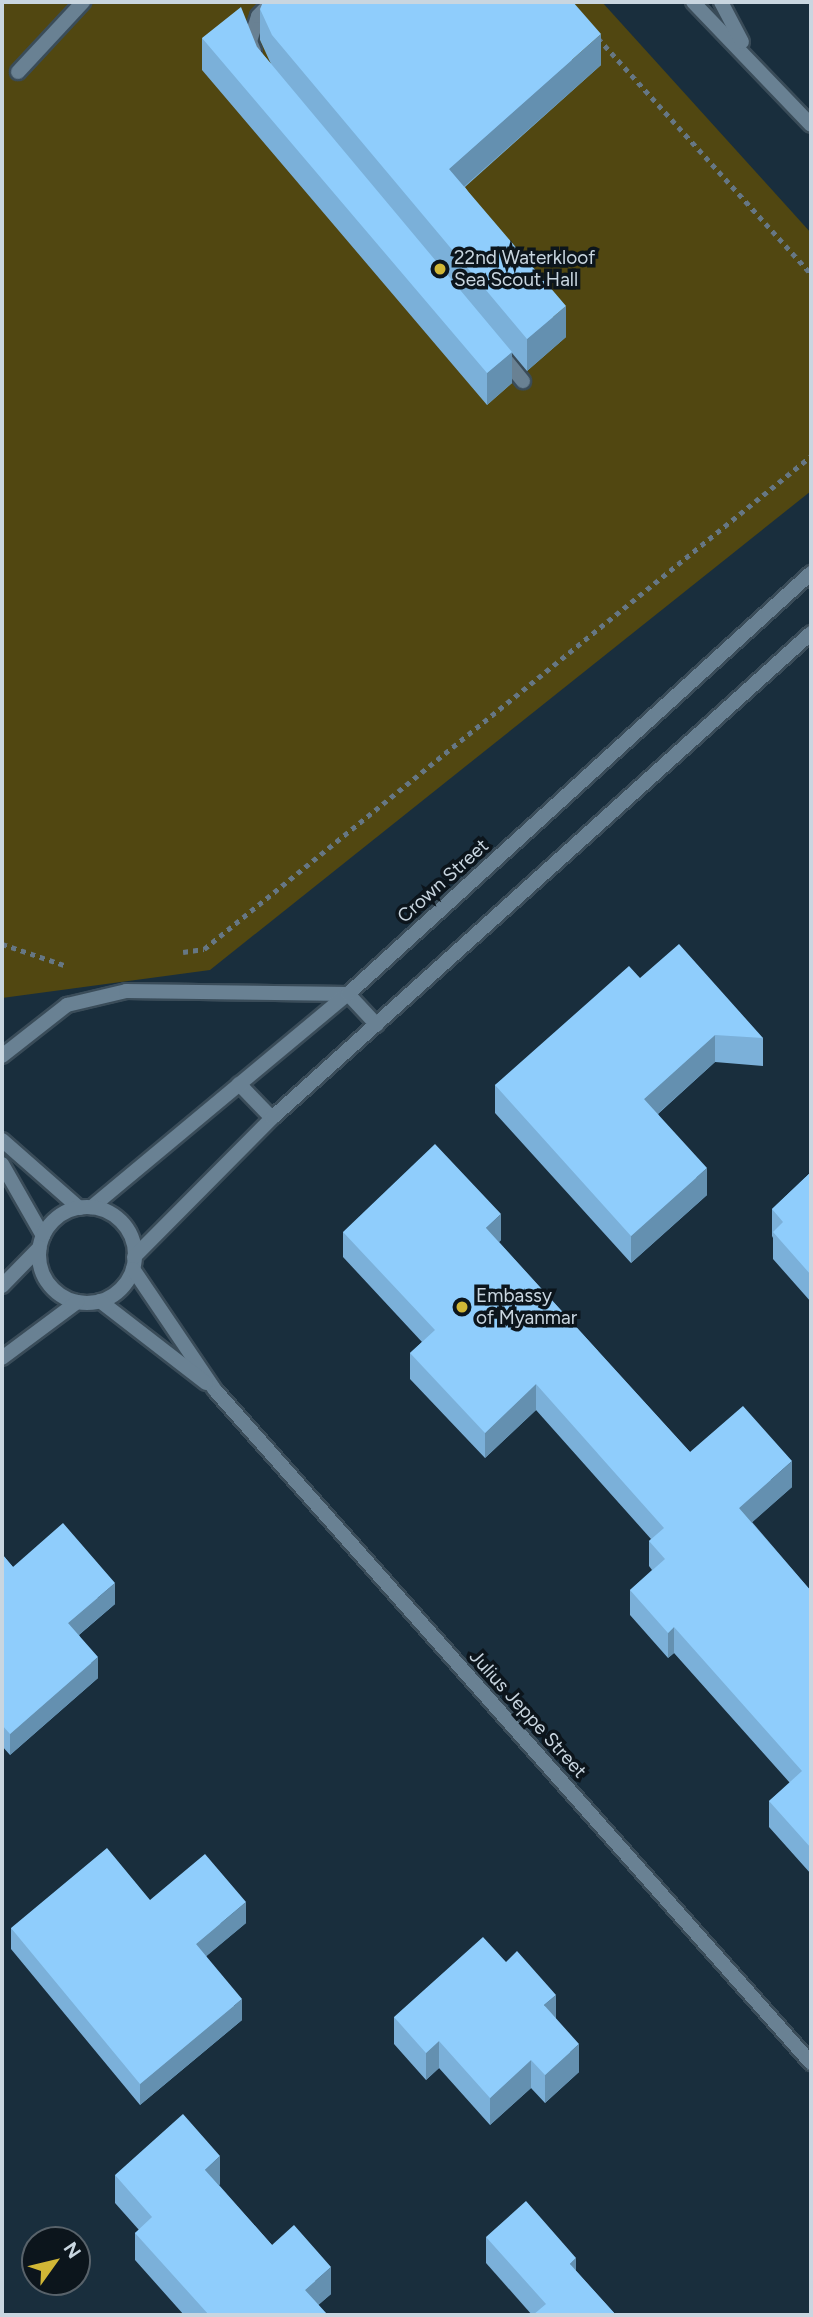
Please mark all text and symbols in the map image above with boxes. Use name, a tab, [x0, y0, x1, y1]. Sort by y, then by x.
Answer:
place label: 22nd Waterkloof Sea Scout Hall	[454, 247, 595, 291]
marker: 22nd Waterkloof Sea Scout Hall	[432, 261, 448, 277]
street label: Crown Street	[393, 834, 493, 928]
place label: Embassy of Myanmar	[476, 1285, 577, 1329]
marker: Embassy of Myanmar	[454, 1299, 470, 1315]
street label: Julius Jeppe Street	[465, 1645, 591, 1783]
north arrow	[21, 2226, 91, 2296]
text: N	[59, 2238, 86, 2263]

